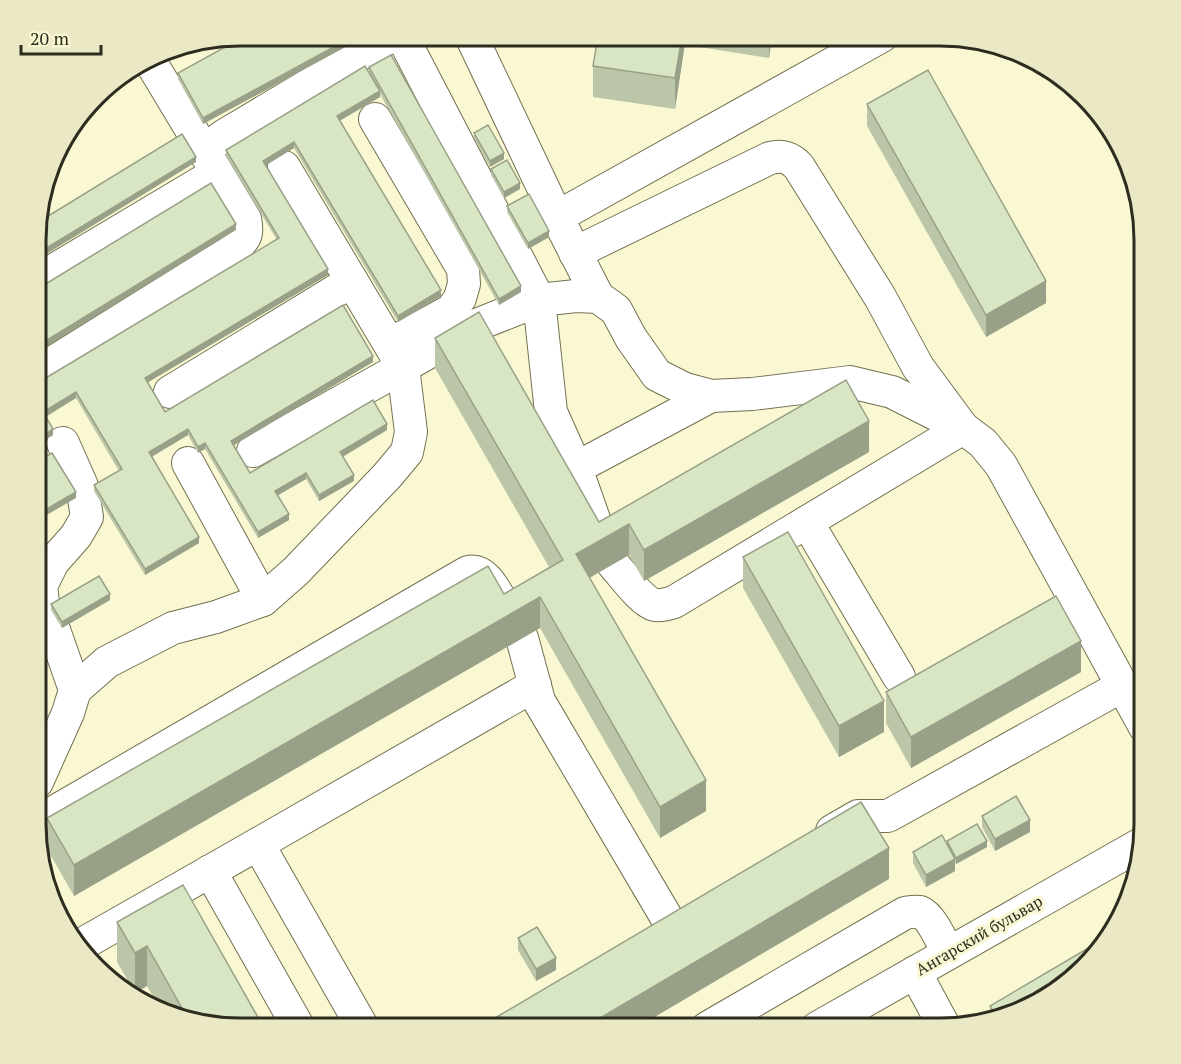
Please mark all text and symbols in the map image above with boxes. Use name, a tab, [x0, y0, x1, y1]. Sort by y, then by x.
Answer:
scale bar	[21, 18, 100, 56]
text: 20 m	[30, 26, 70, 50]
street label: Ангарский бульвар	[912, 890, 1046, 980]

